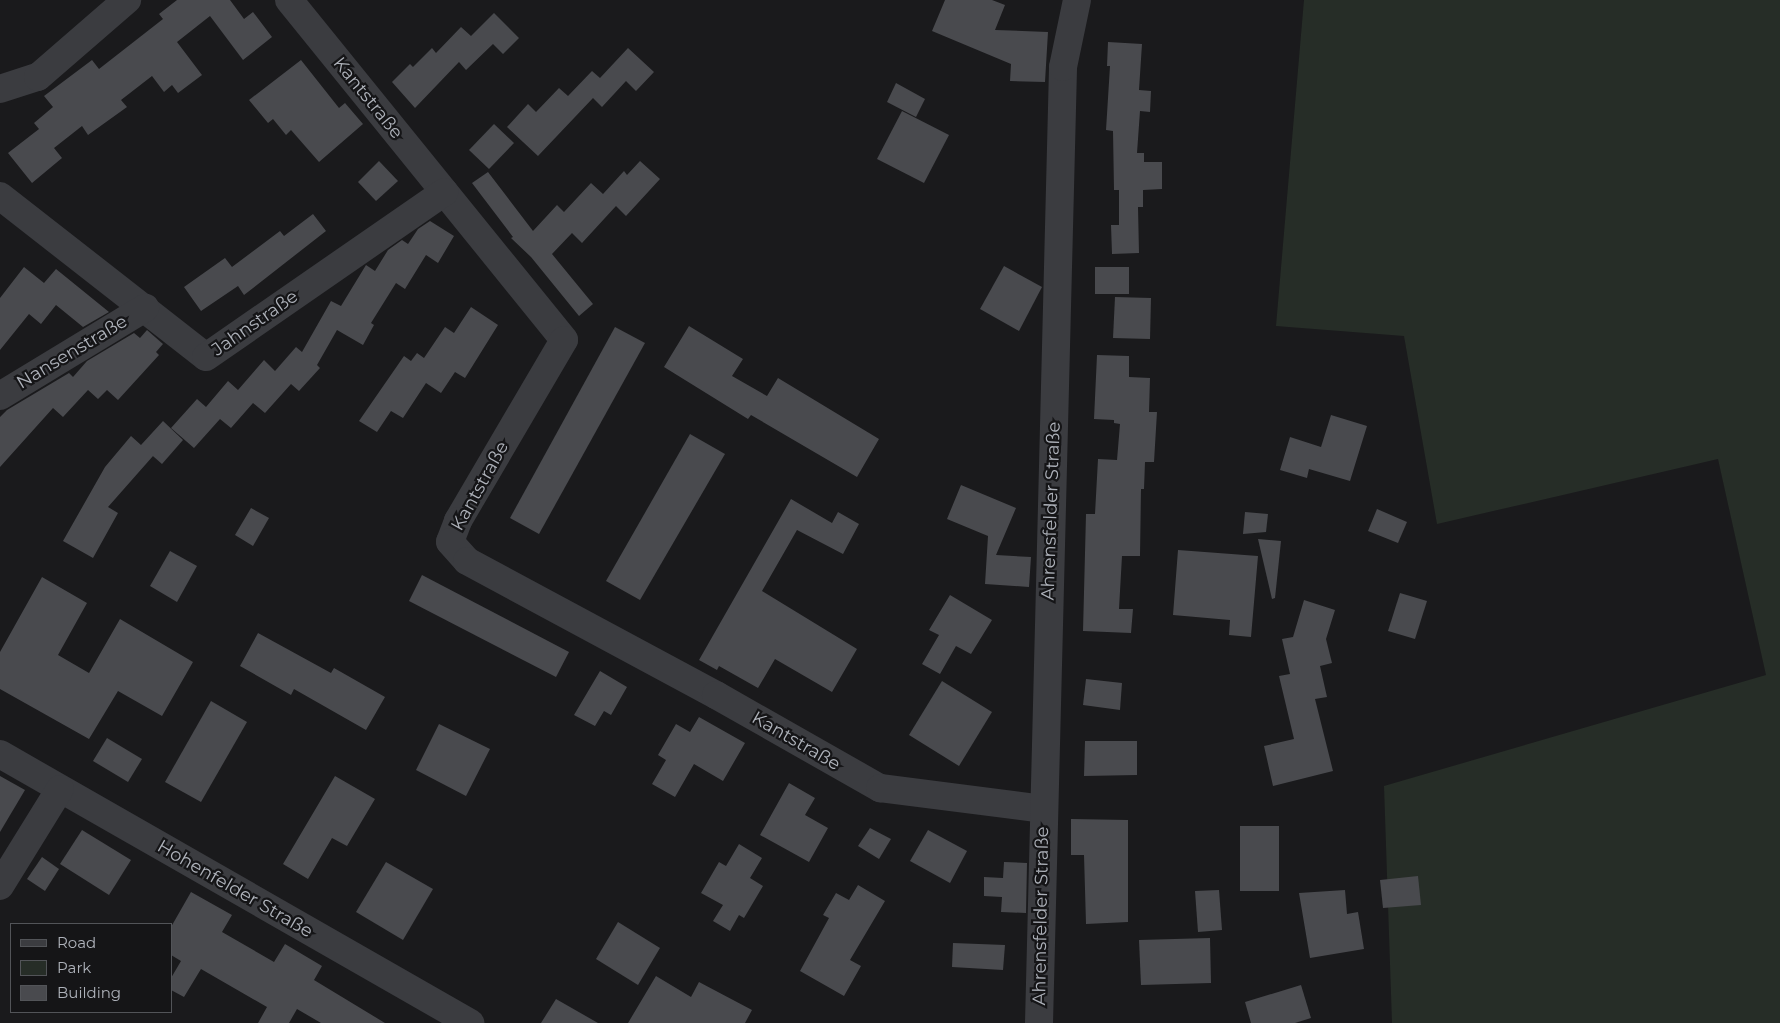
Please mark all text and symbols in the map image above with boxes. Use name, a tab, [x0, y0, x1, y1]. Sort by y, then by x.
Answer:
street label: Kantstraße	[329, 53, 407, 143]
street label: Jahnstraße	[208, 285, 302, 361]
street label: Nansenstraße	[13, 310, 131, 394]
street label: Ahrensfelder Straße	[1037, 421, 1065, 601]
street label: Kantstraße	[447, 438, 513, 534]
street label: Kantstraße	[748, 707, 844, 775]
street label: Ahrensfelder Straße	[1029, 826, 1053, 1006]
street label: Hohenfelder Straße	[153, 836, 317, 942]
legend	[10, 923, 172, 1013]
text: Road	[57, 933, 96, 952]
text: Park	[57, 958, 91, 977]
text: Building	[57, 983, 121, 1002]

